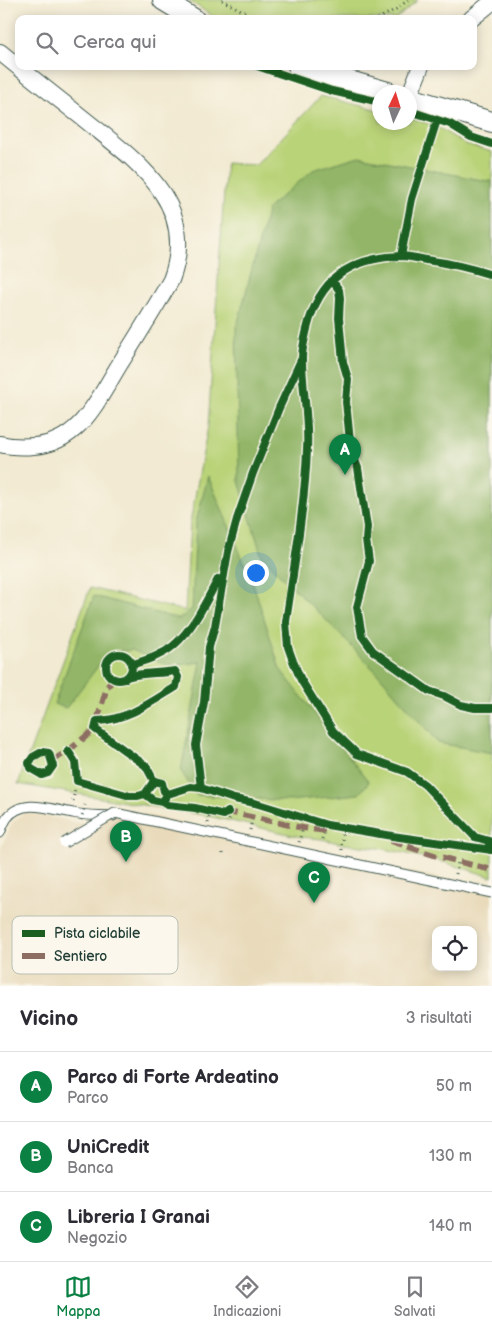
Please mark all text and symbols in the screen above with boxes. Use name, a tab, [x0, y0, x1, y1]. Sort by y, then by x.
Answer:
search box	[15, 15, 477, 70]
icon: search	[33, 29, 61, 57]
text: Cerca qui	[73, 31, 156, 54]
north arrow	[372, 85, 417, 130]
pin: A	[329, 434, 361, 475]
your location	[243, 560, 269, 586]
pin: B	[110, 821, 142, 862]
pin: C	[298, 862, 330, 903]
legend	[12, 916, 178, 974]
text: Pista ciclabile	[54, 925, 140, 942]
map controls	[432, 926, 477, 971]
button: locate	[432, 926, 477, 971]
text: Sentiero	[54, 948, 107, 965]
text: Vicino	[20, 1006, 78, 1031]
text: 3 risultati	[406, 1009, 472, 1028]
text: Parco di Forte Ardeatino	[67, 1066, 279, 1089]
text: A	[31, 1077, 41, 1096]
text: 50 m	[436, 1077, 472, 1096]
text: Parco	[67, 1089, 109, 1108]
text: UniCredit	[67, 1136, 149, 1159]
text: B	[30, 1147, 42, 1166]
text: 130 m	[429, 1147, 472, 1166]
text: Banca	[67, 1159, 114, 1178]
text: Libreria I Granai	[67, 1206, 210, 1229]
text: C	[30, 1217, 42, 1236]
text: 140 m	[429, 1217, 472, 1236]
text: Negozio	[67, 1229, 127, 1248]
tab: Mappa	[56, 1273, 101, 1320]
tab: Indicazioni	[213, 1273, 281, 1320]
tab: Salvati	[394, 1273, 436, 1320]

